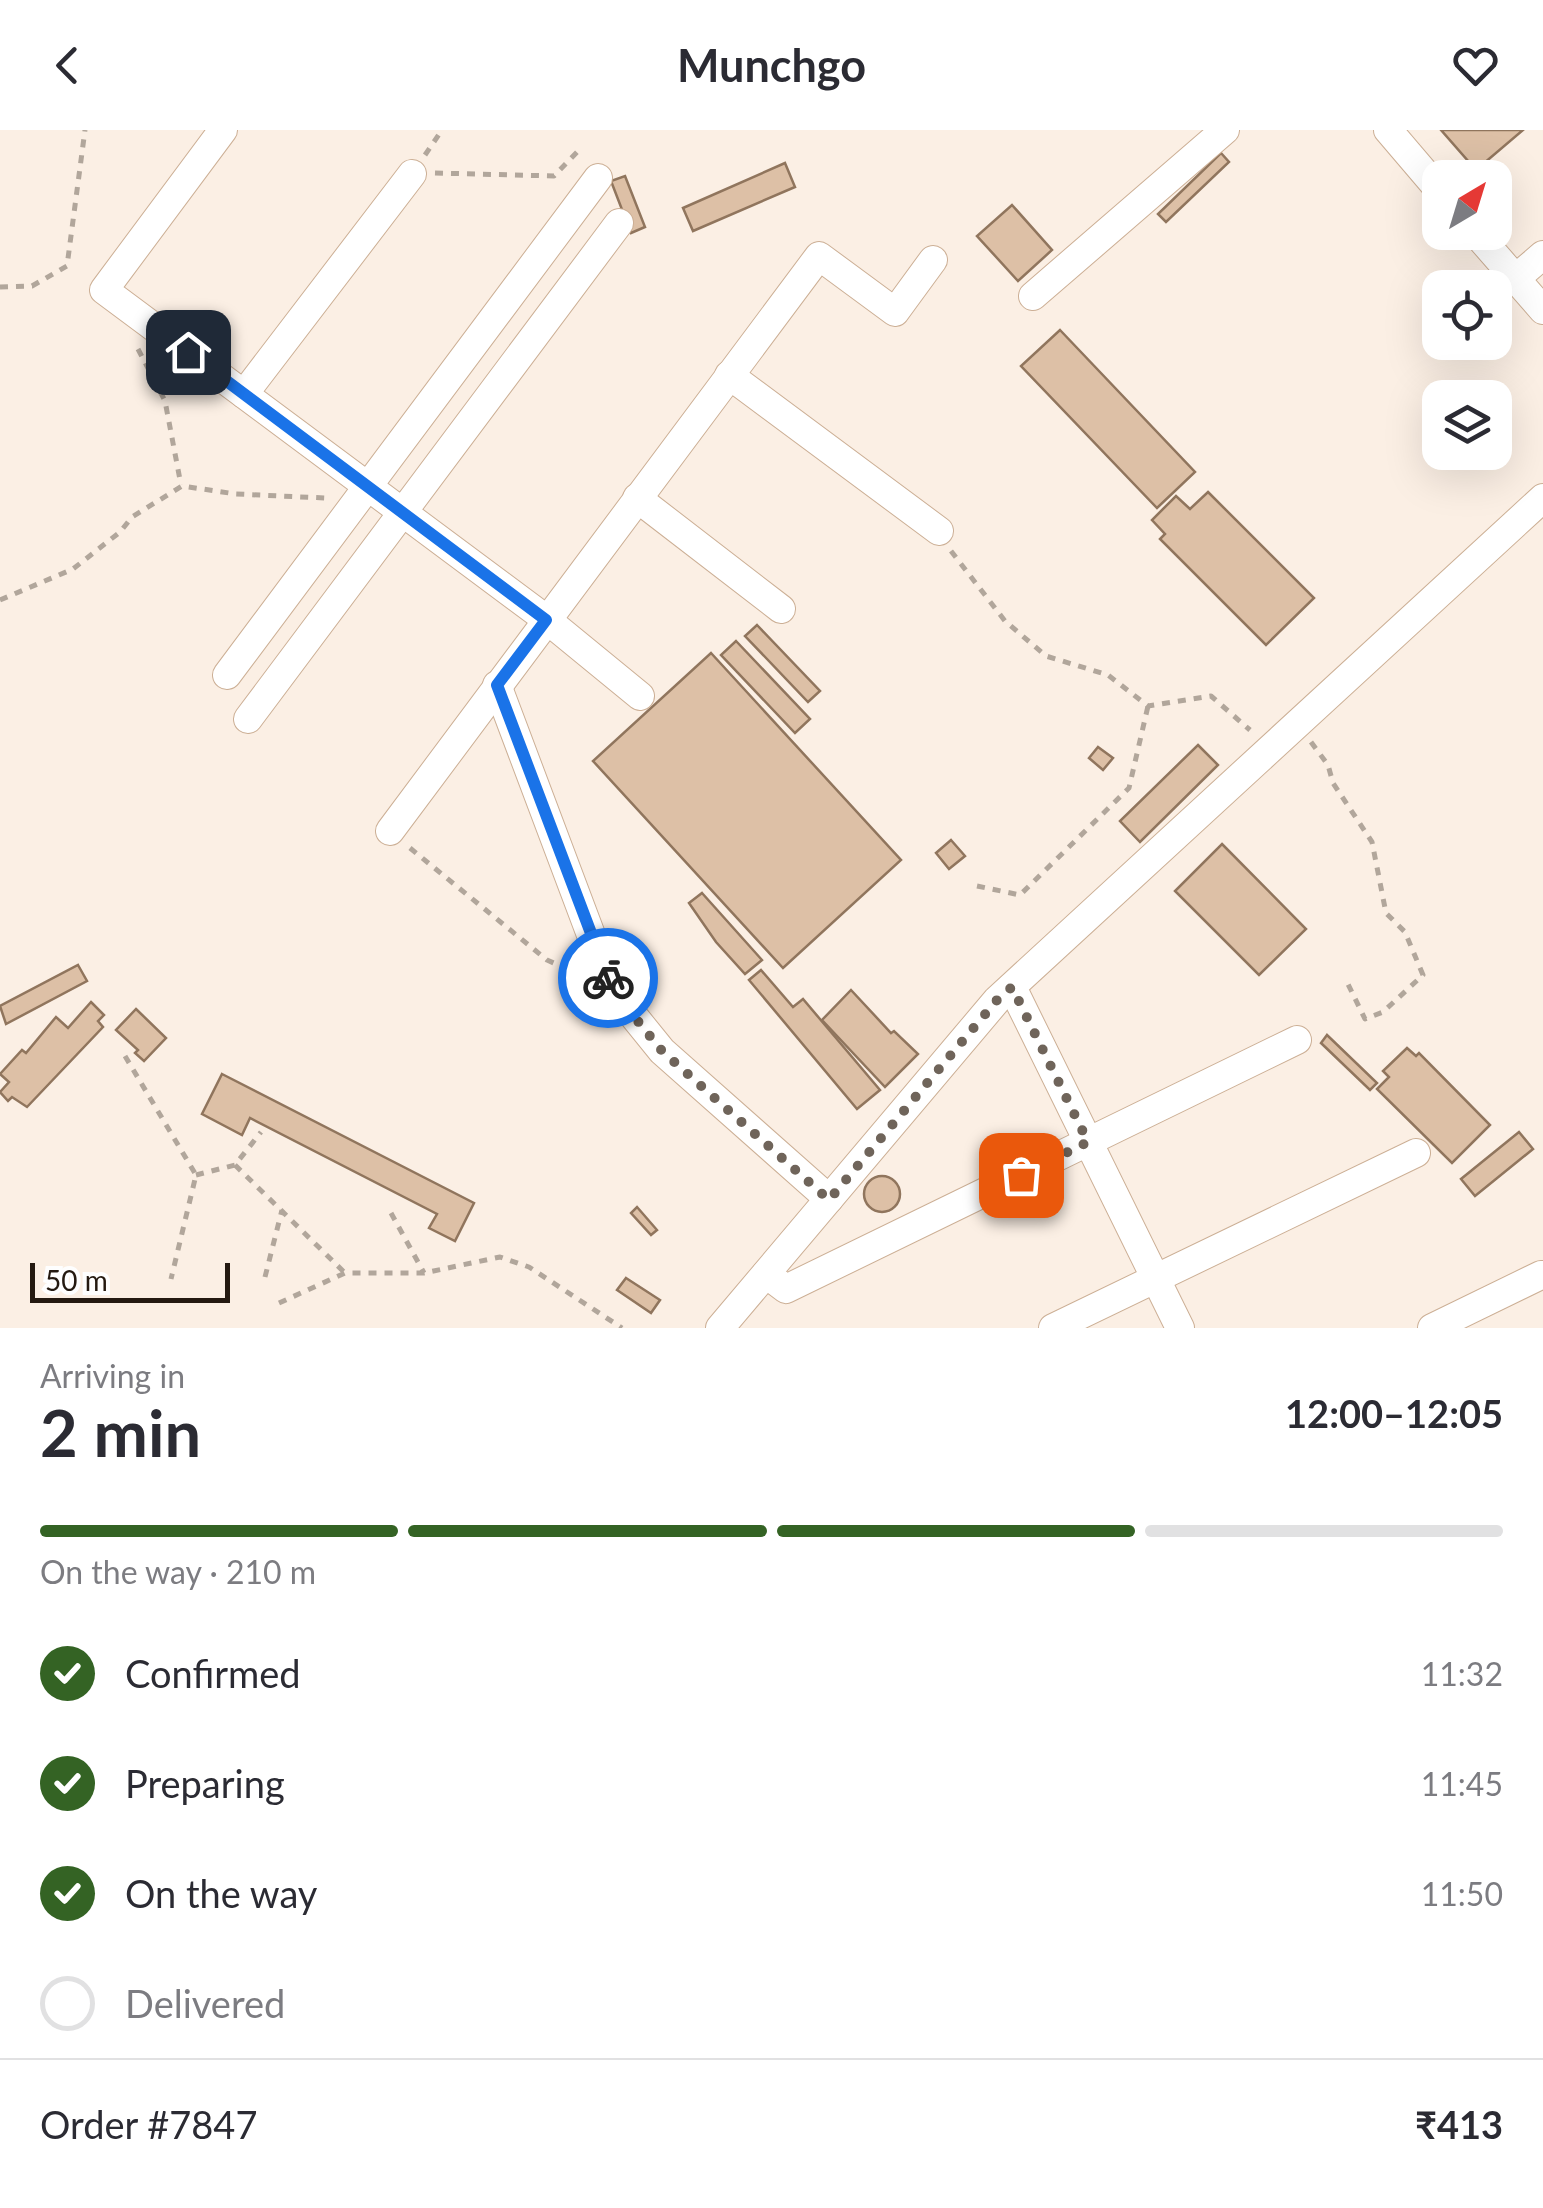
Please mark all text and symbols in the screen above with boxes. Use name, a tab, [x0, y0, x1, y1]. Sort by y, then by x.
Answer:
icon: back	[40, 38, 95, 93]
text: Munchgo	[677, 38, 866, 92]
icon: heart	[1448, 38, 1503, 93]
north arrow	[1422, 160, 1512, 250]
map controls	[1422, 160, 1512, 470]
button: locate	[1422, 270, 1512, 360]
pin	[146, 310, 231, 395]
icon: home	[161, 325, 216, 380]
button: layers	[1422, 380, 1512, 470]
courier	[558, 928, 658, 1028]
icon: bike	[581, 951, 636, 1006]
pin	[979, 1133, 1064, 1218]
icon: bag	[994, 1148, 1049, 1203]
scale bar	[30, 1258, 230, 1302]
text: 50 m	[45, 1263, 108, 1297]
text: Arriving in	[40, 1356, 185, 1395]
text: 12:00–12:05	[1285, 1390, 1503, 1436]
text: 2 min	[40, 1393, 201, 1471]
text: On the way · 210 m	[40, 1552, 316, 1591]
icon: check	[40, 1646, 95, 1701]
text: Confirmed	[125, 1650, 301, 1696]
text: 11:32	[1421, 1654, 1503, 1693]
icon: check	[40, 1756, 95, 1811]
text: Preparing	[125, 1760, 285, 1806]
text: 11:45	[1421, 1764, 1503, 1803]
icon: check	[40, 1866, 95, 1921]
text: On the way	[125, 1870, 317, 1916]
text: 11:50	[1421, 1874, 1503, 1913]
text: Delivered	[125, 1980, 285, 2026]
text: Order #7847	[40, 2101, 257, 2147]
text: ₹413	[1415, 2101, 1503, 2147]

